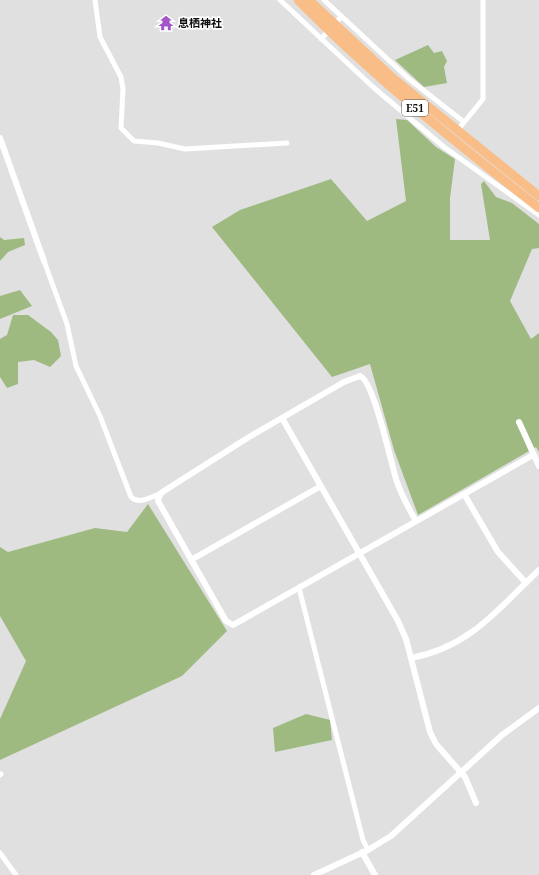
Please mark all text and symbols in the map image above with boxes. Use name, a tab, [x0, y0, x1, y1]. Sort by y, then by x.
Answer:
temple icon: 息栖神社	[157, 14, 175, 32]
place label: 息栖神社	[178, 15, 222, 30]
road number: E51	[402, 100, 428, 116]

